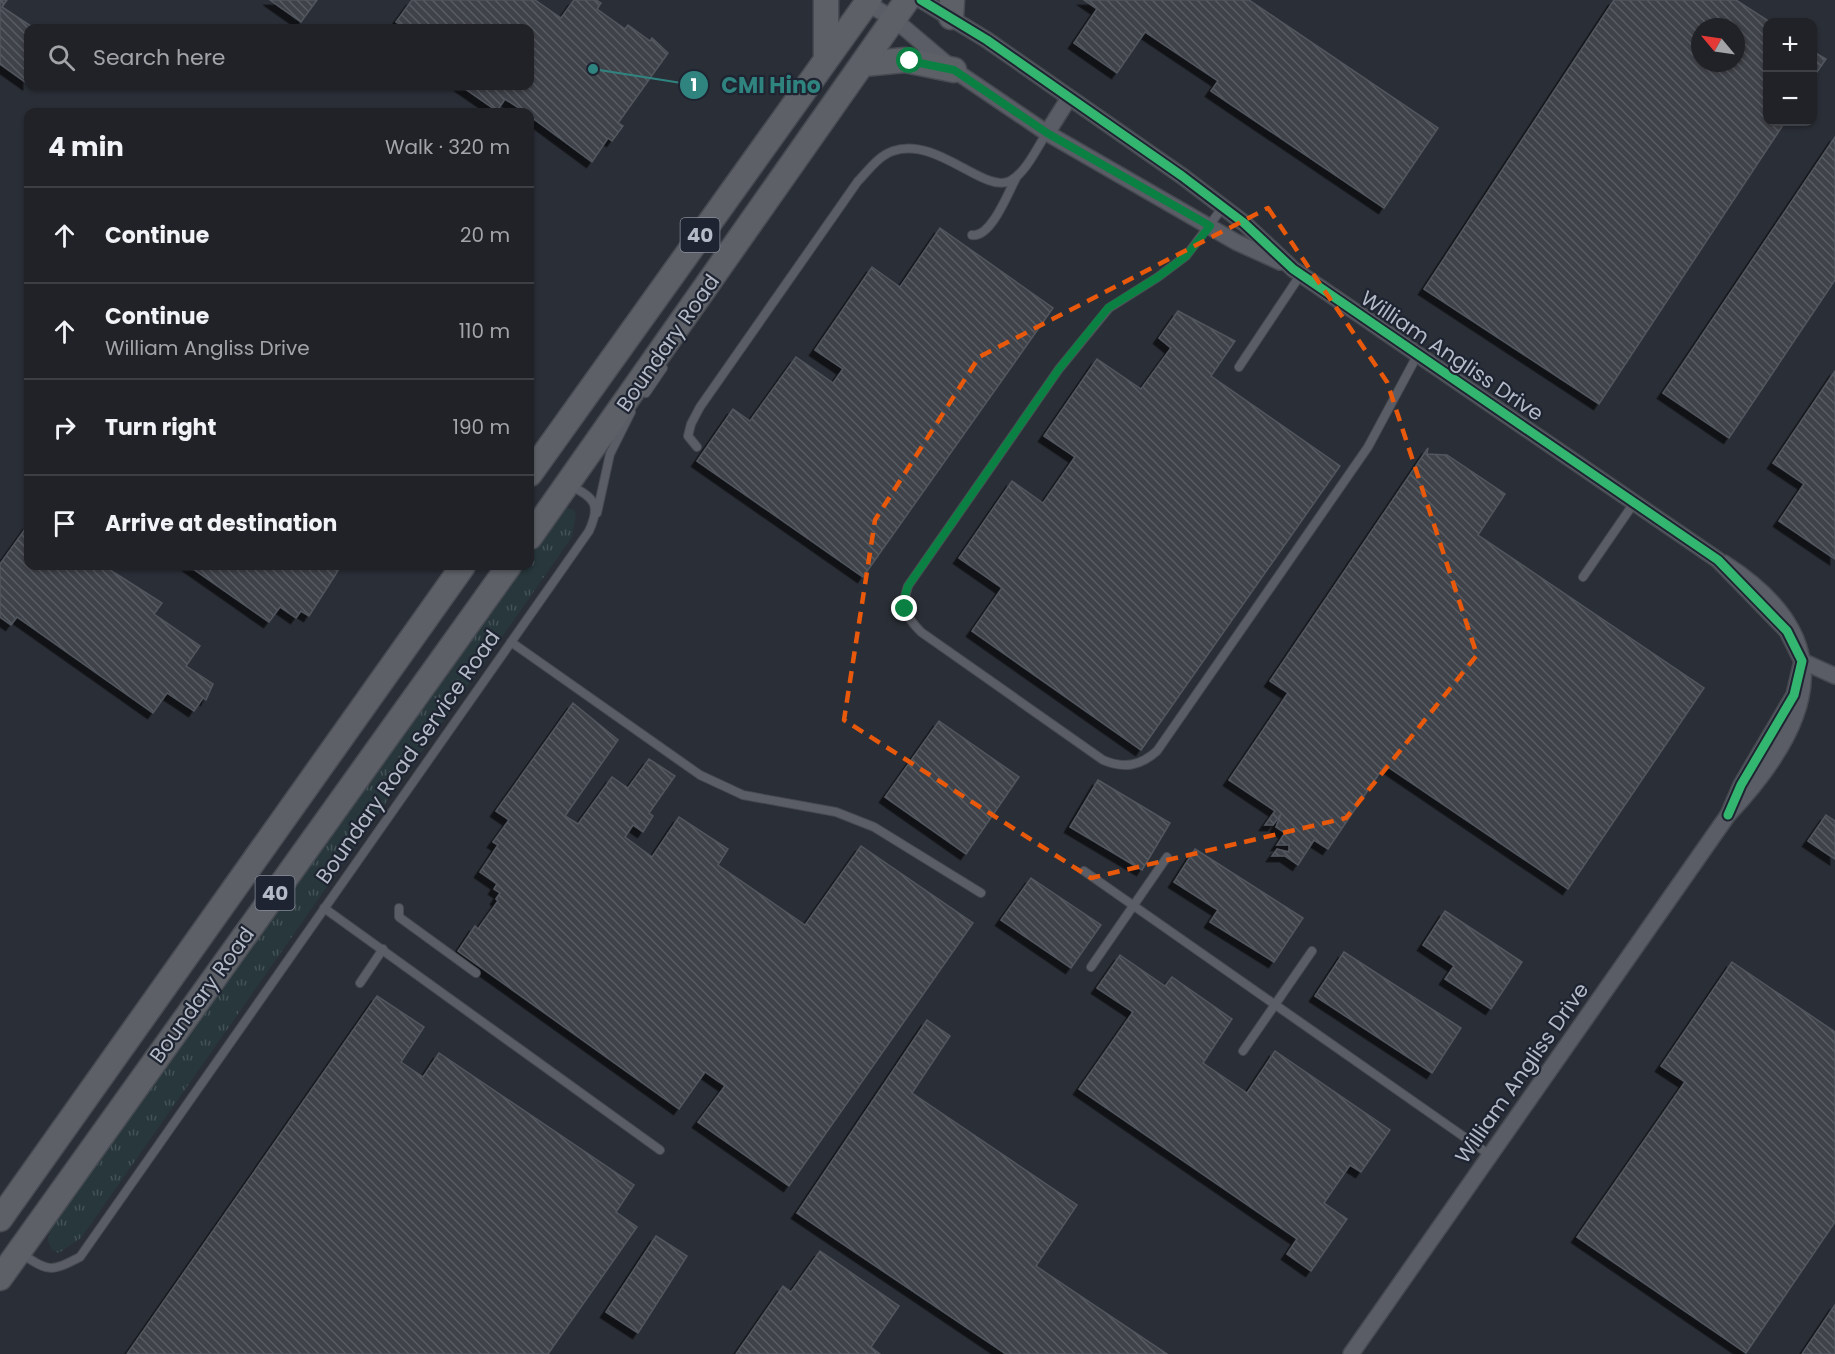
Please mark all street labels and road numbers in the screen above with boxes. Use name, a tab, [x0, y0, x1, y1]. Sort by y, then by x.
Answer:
road number: 40	[680, 218, 720, 252]
street label: Boundary Road	[609, 268, 726, 417]
street label: William Angliss Drive	[1355, 283, 1549, 428]
street label: Boundary Road Service Road	[309, 624, 506, 889]
road number: 40	[256, 876, 294, 910]
street label: Boundary Road	[142, 921, 261, 1069]
street label: William Angliss Drive	[1448, 976, 1595, 1169]

